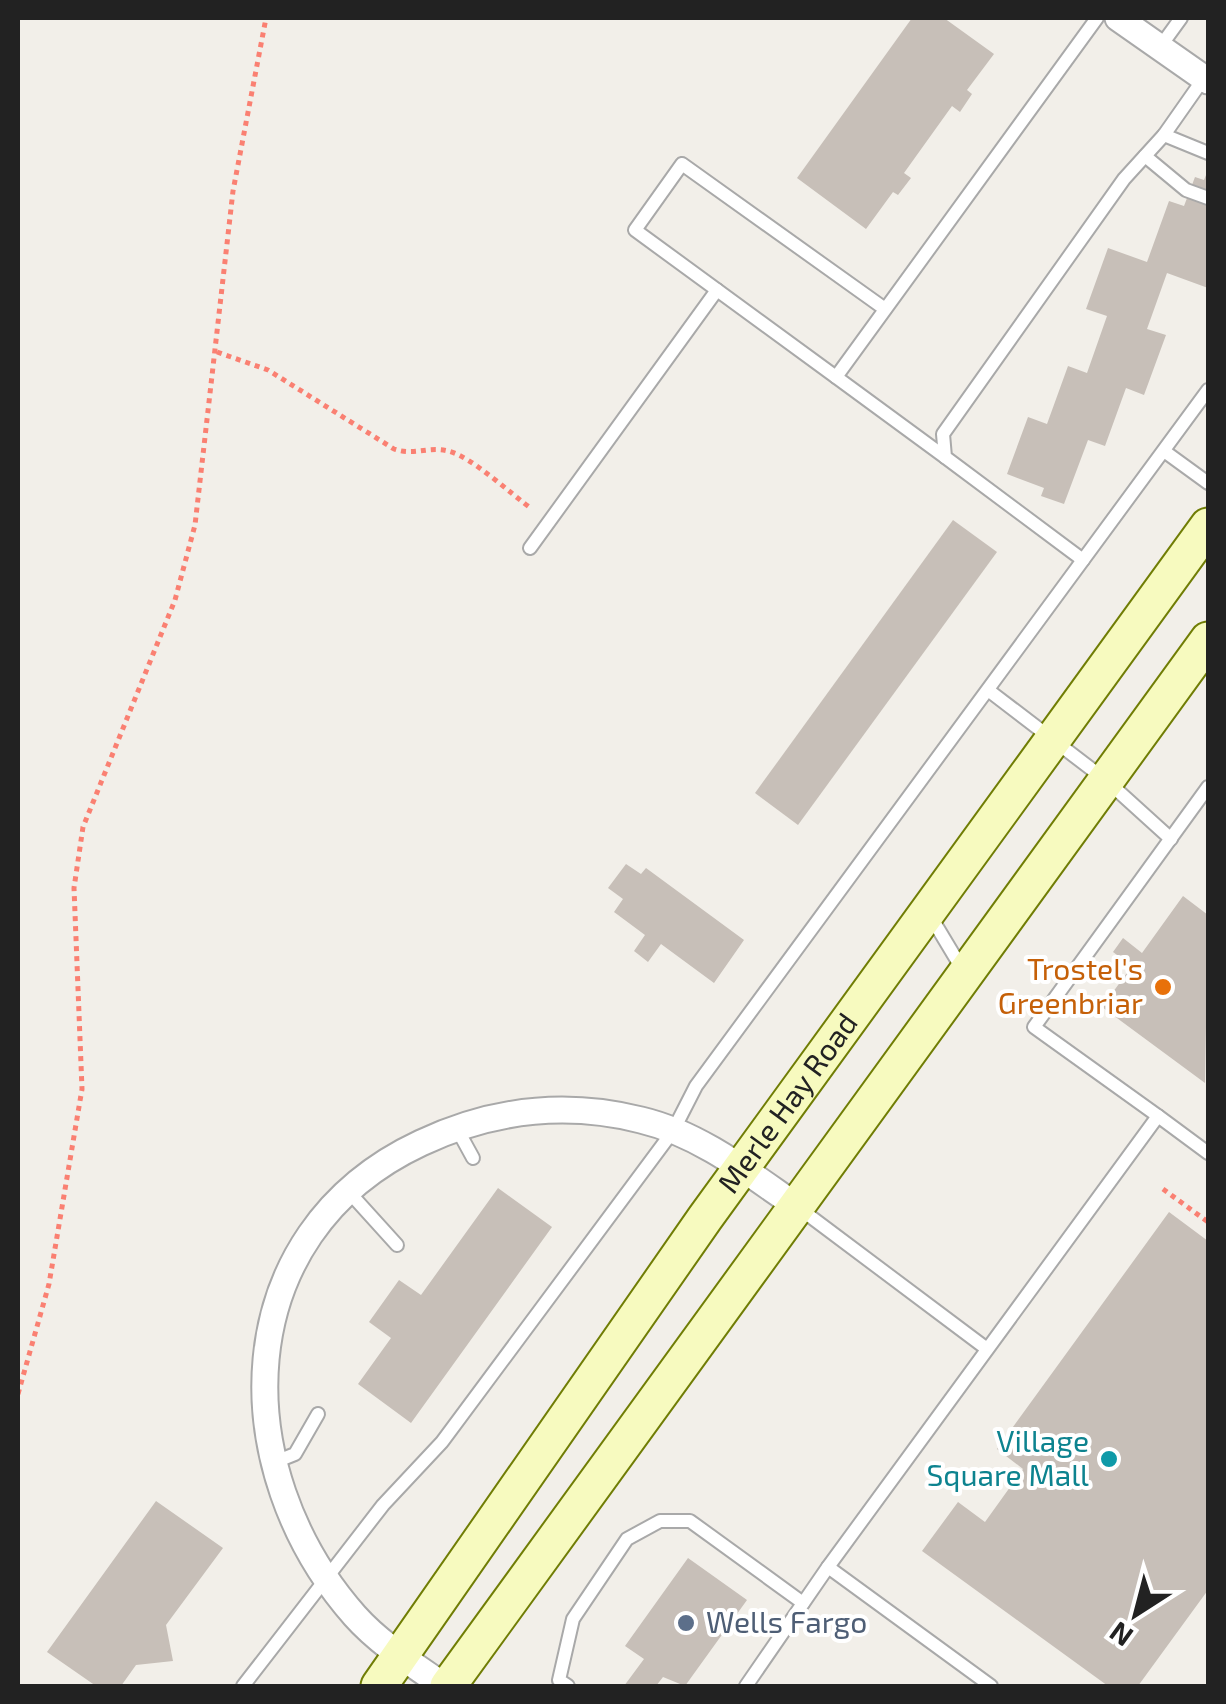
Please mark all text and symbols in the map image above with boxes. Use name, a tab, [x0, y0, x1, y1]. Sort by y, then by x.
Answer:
place label: Trostel's Greenbriar	[998, 950, 1143, 1020]
marker: Trostel's Greenbriar	[1152, 976, 1174, 998]
street label: Merle Hay Road	[709, 1005, 864, 1199]
place label: Village Square Mall	[926, 1422, 1089, 1492]
marker: Village Square Mall	[1098, 1448, 1120, 1470]
north arrow	[1086, 1564, 1186, 1664]
place label: Wells Fargo	[706, 1603, 867, 1639]
marker: Wells Fargo	[675, 1612, 697, 1634]
text: N	[1103, 1615, 1139, 1655]

